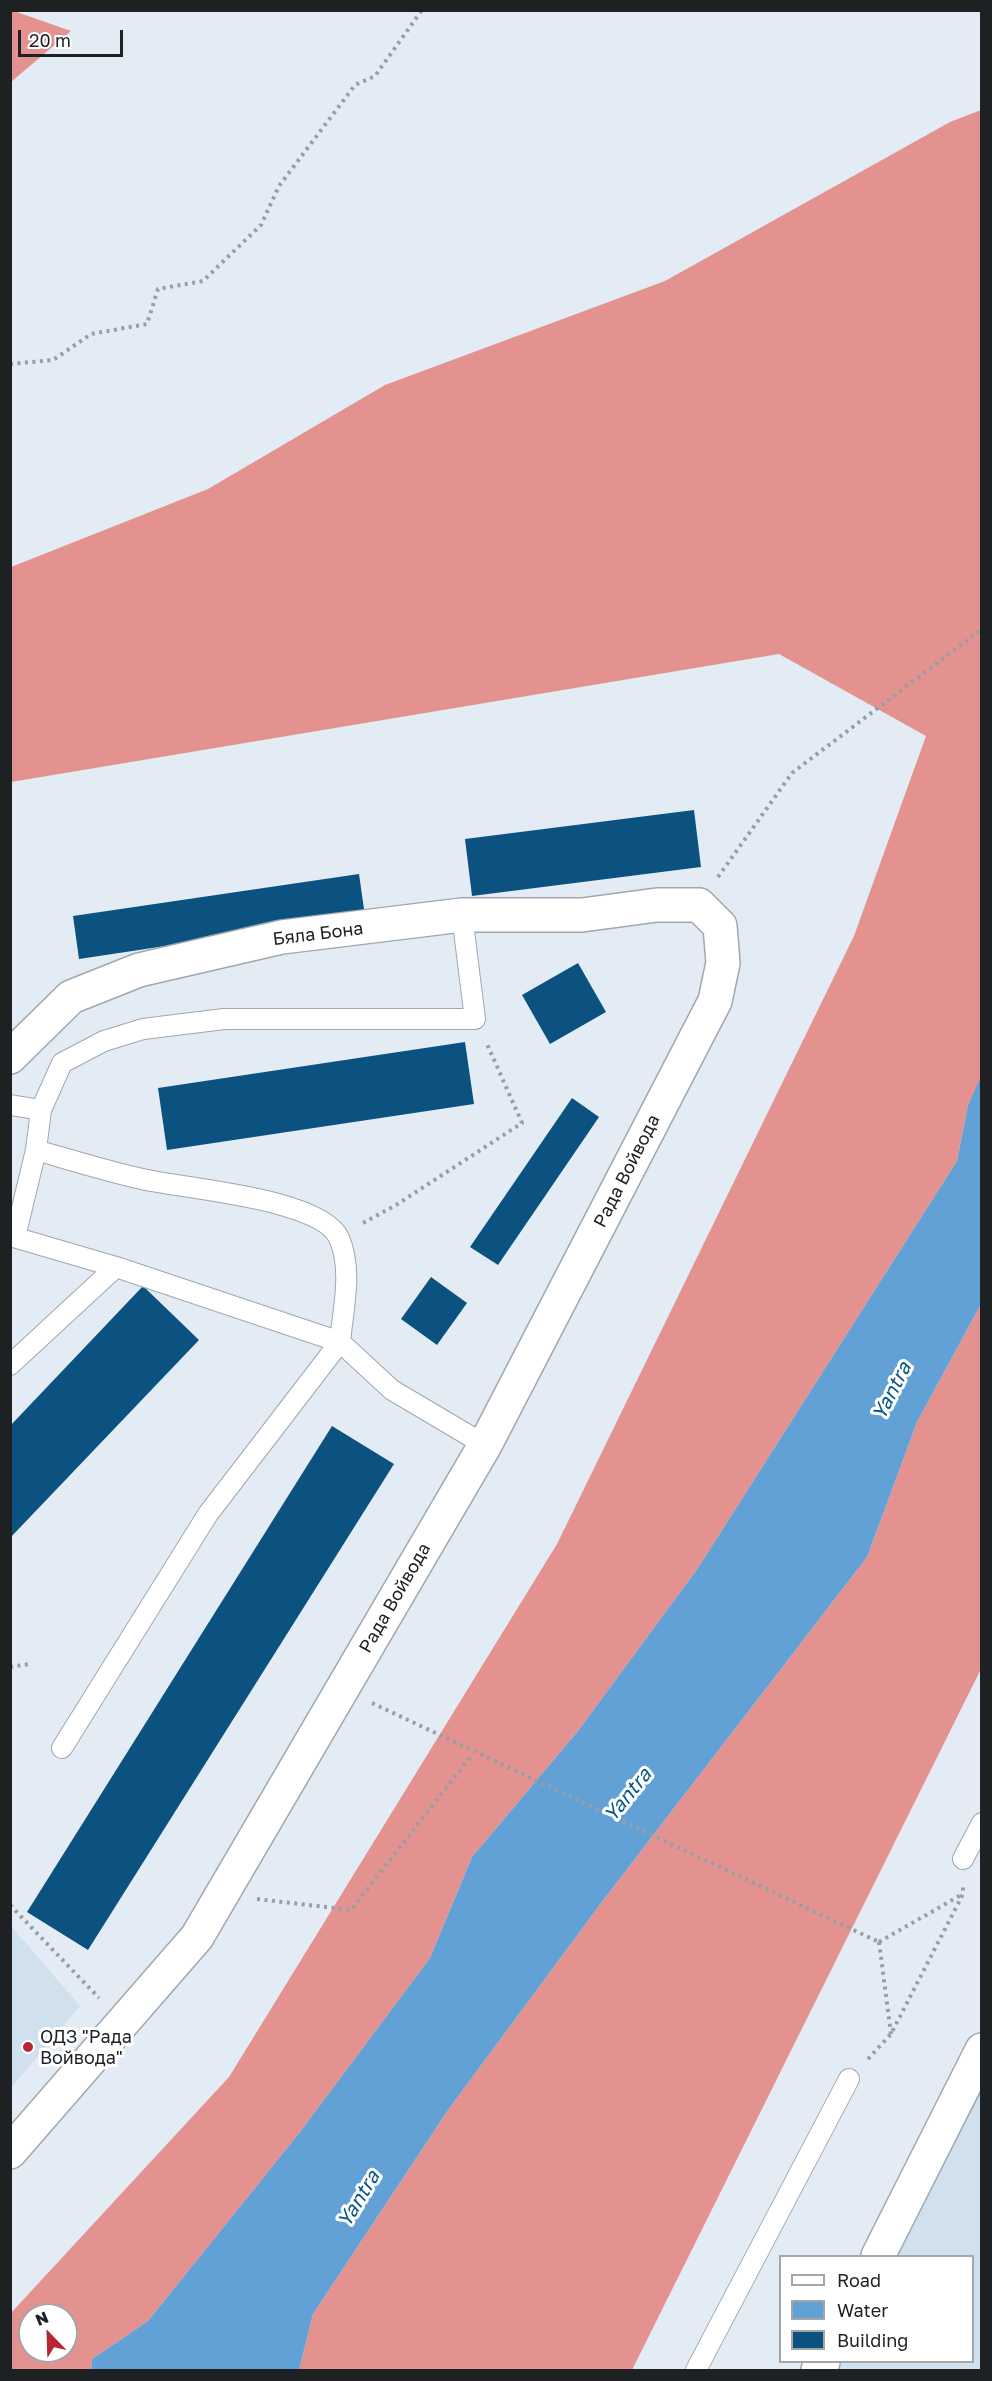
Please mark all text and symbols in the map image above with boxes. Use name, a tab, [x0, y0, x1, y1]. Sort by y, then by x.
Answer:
scale bar	[21, 18, 126, 56]
text: 20 m	[29, 29, 71, 51]
street label: Бяла Бона	[271, 918, 365, 950]
street label: Рада Войвода	[589, 1111, 665, 1231]
water label: Yantra	[867, 1358, 917, 1424]
street label: Рада Войвода	[355, 1539, 435, 1657]
water label: Yantra	[599, 1764, 657, 1826]
place label: ОДЗ "Рада Войвода"	[40, 2026, 132, 2068]
marker: ОДЗ "Рада Войвода"	[21, 2040, 35, 2054]
water label: Yantra	[333, 2166, 385, 2232]
legend	[779, 2255, 974, 2363]
text: Road	[837, 2269, 881, 2291]
text: Water	[837, 2299, 888, 2321]
north arrow	[18, 2303, 78, 2363]
text: N	[32, 2307, 51, 2330]
text: Building	[837, 2329, 908, 2351]

